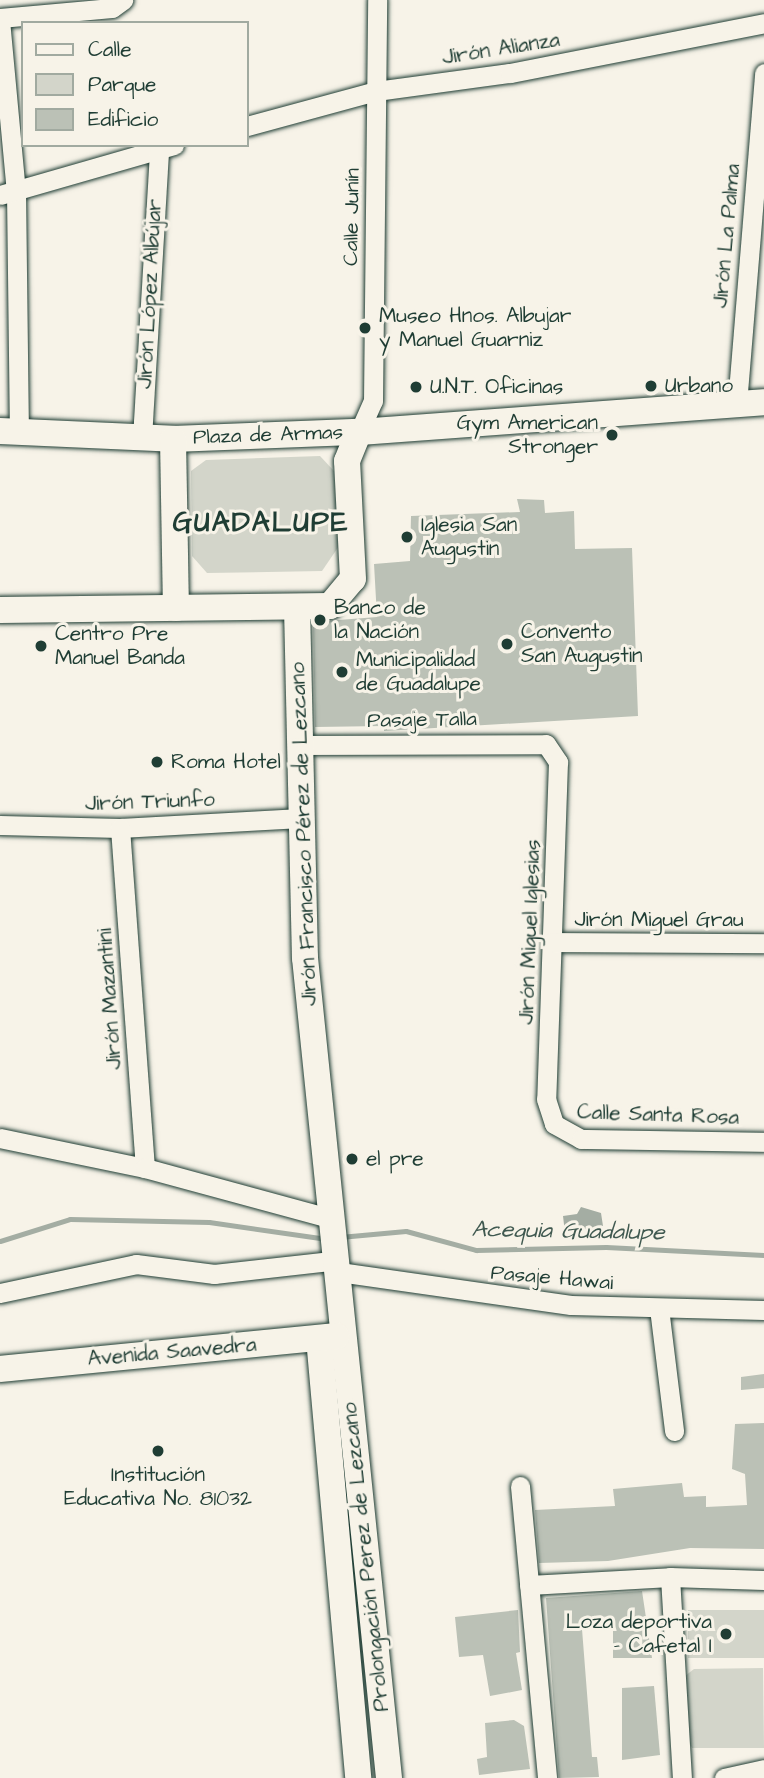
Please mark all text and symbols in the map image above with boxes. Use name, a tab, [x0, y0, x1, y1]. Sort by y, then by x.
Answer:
legend	[21, 21, 248, 147]
street label: Jirón Alianza	[440, 27, 562, 71]
text: Calle	[88, 35, 132, 64]
text: Parque	[88, 70, 156, 99]
text: Edificio	[88, 105, 158, 134]
street label: Jirón La Palma	[708, 163, 746, 309]
street label: Calle Junín	[339, 168, 365, 266]
street label: Jirón López Albújar	[132, 198, 168, 390]
place label: Museo Hnos. Albujar y Manuel Guarniz	[379, 303, 571, 353]
marker: Museo Hnos. Albujar y Manuel Guarniz	[357, 320, 373, 336]
place label: Urbano	[665, 373, 733, 399]
place label: U.N.T. Oficinas	[430, 374, 563, 400]
marker: Urbano	[643, 378, 659, 394]
marker: U.N.T. Oficinas	[408, 379, 424, 395]
place label: Gym American Stronger	[457, 410, 598, 460]
street label: Plaza de Armas	[193, 420, 343, 450]
marker: Gym American Stronger	[604, 427, 620, 443]
district label: GUADALUPE	[174, 506, 348, 540]
place label: Iglesia San Augustin	[421, 512, 517, 562]
marker: Iglesia San Augustin	[399, 529, 415, 545]
place label: Banco de la Nación	[334, 595, 426, 645]
marker: Banco de la Nación	[312, 612, 328, 628]
place label: Convento San Augustin	[521, 619, 642, 669]
place label: Centro Pre Manuel Banda	[55, 621, 185, 671]
marker: Convento San Augustin	[499, 636, 515, 652]
marker: Centro Pre Manuel Banda	[33, 638, 49, 654]
place label: Municipalidad de Guadalupe	[356, 647, 481, 697]
street label: Jirón Francisco Pérez de Lezcano	[285, 662, 323, 1006]
marker: Municipalidad de Guadalupe	[334, 664, 350, 680]
street label: Pasaje Talla	[367, 706, 477, 734]
place label: Roma Hotel	[171, 749, 281, 775]
marker: Roma Hotel	[149, 754, 165, 770]
street label: Jirón Triunfo	[85, 787, 215, 817]
street label: Jirón Miguel Iglesias	[514, 839, 546, 1025]
street label: Jirón Miguel Grau	[574, 907, 744, 933]
street label: Jirón Mazantini	[92, 928, 128, 1070]
street label: Calle Santa Rosa	[577, 1100, 739, 1130]
place label: el pre	[366, 1146, 424, 1172]
marker: el pre	[344, 1151, 360, 1167]
water label: Acequia Guadalupe	[471, 1216, 665, 1246]
street label: Pasaje Hawai	[490, 1260, 614, 1296]
street label: Avenida Saavedra	[87, 1332, 257, 1372]
street label: Prolongación Perez de Lezcano	[337, 1401, 395, 1713]
marker: Institución Educativa No. 81032	[150, 1443, 166, 1459]
place label: Institución Educativa No. 81032	[64, 1462, 252, 1512]
place label: Loza deportiva - Cafetal I	[566, 1609, 712, 1659]
marker: Loza deportiva - Cafetal I	[718, 1626, 734, 1642]

